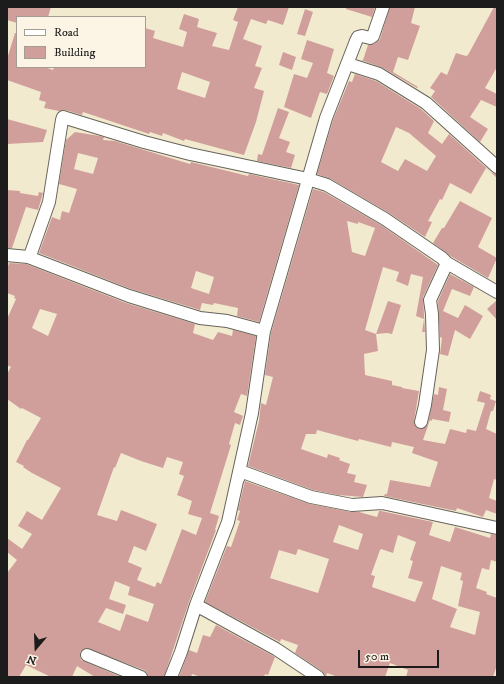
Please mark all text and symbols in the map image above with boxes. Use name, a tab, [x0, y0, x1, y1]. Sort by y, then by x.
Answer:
legend	[16, 16, 146, 68]
text: Road	[54, 25, 79, 40]
text: Building	[54, 45, 95, 60]
north arrow	[16, 628, 56, 668]
scale bar	[360, 642, 441, 668]
text: 50 m	[365, 649, 389, 664]
text: N	[26, 651, 39, 667]

